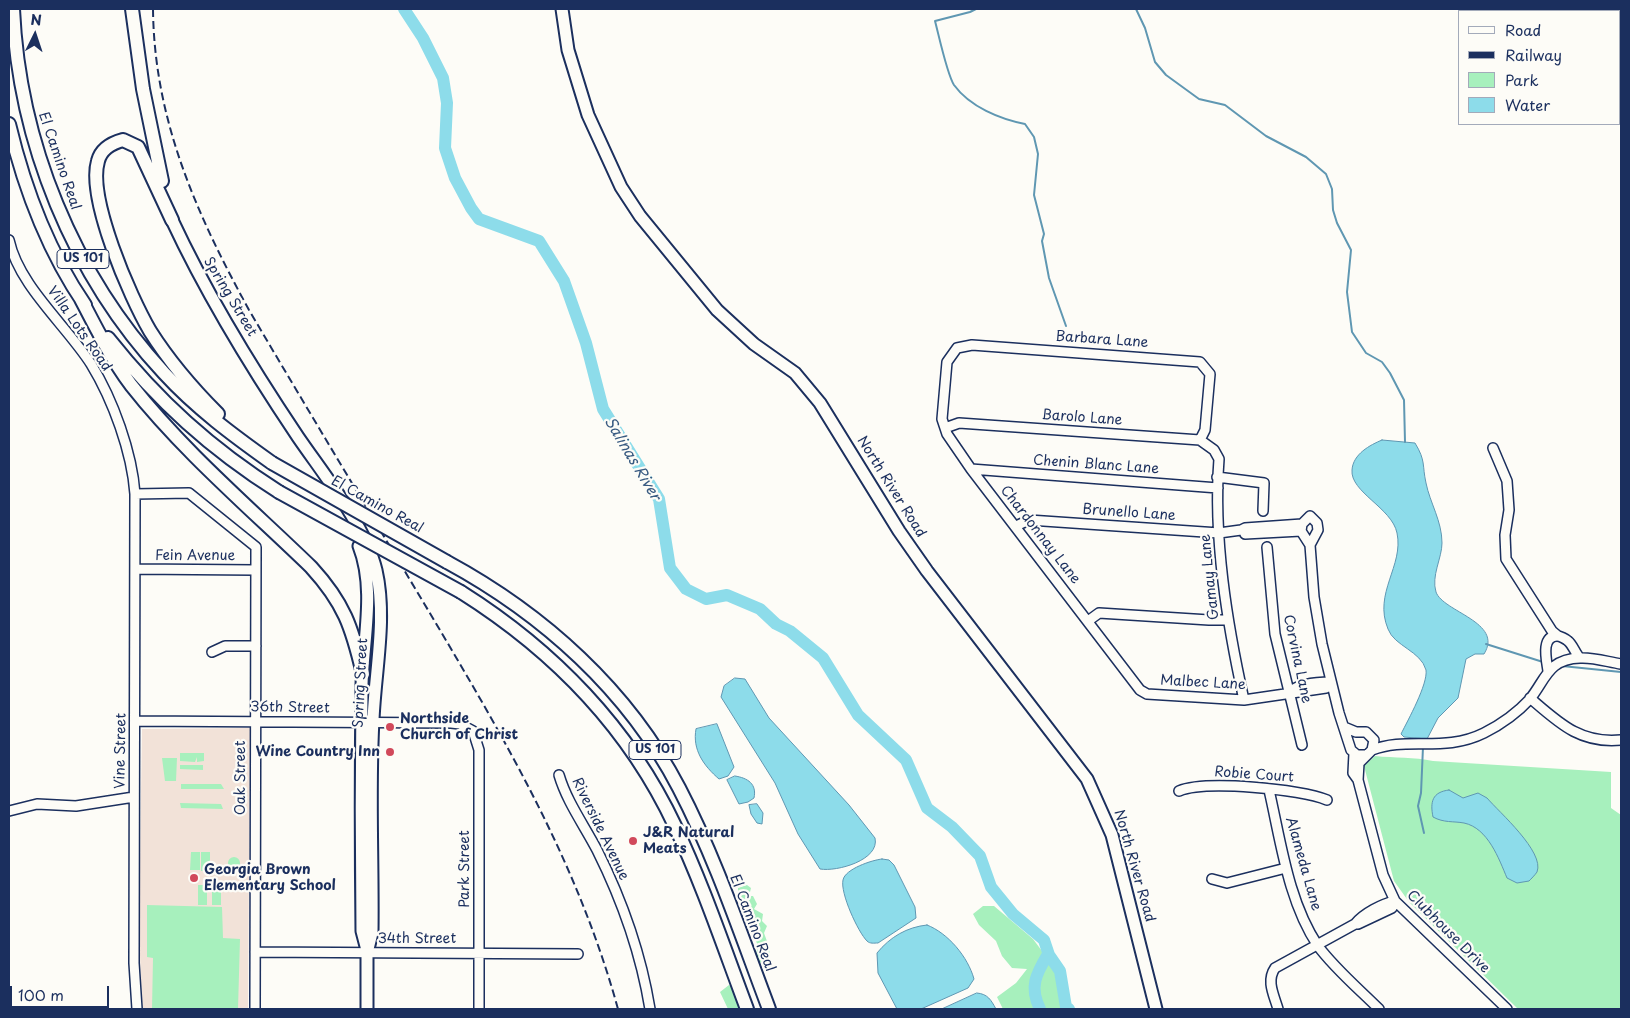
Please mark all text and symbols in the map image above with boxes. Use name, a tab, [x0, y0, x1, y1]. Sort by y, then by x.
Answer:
text: N	[30, 9, 42, 30]
north arrow	[10, 10, 60, 60]
legend	[1458, 10, 1620, 125]
text: Road	[1505, 18, 1541, 41]
text: Railway	[1505, 43, 1562, 66]
text: Park	[1505, 68, 1539, 91]
text: Water	[1505, 93, 1550, 116]
street label: El Camino Real	[34, 110, 84, 212]
road number: US 101	[57, 250, 109, 268]
street label: Spring Street	[200, 254, 260, 340]
street label: Villa Lots Road	[43, 283, 115, 375]
street label: Barbara Lane	[1055, 328, 1149, 352]
street label: Barolo Lane	[1041, 407, 1123, 429]
water label: Salinas River	[600, 414, 664, 504]
street label: North River Road	[853, 433, 929, 541]
street label: Chenin Blanc Lane	[1032, 452, 1160, 478]
street label: El Camino Real	[328, 473, 426, 537]
street label: Chardonnay Lane	[996, 482, 1084, 588]
street label: Brunello Lane	[1082, 501, 1176, 525]
street label: Gamay Lane	[1197, 533, 1223, 621]
street label: Fein Avenue	[155, 548, 235, 564]
street label: Corvina Lane	[1279, 613, 1315, 705]
street label: Spring Street	[350, 638, 372, 728]
street label: Malbec Lane	[1160, 672, 1246, 694]
street label: 36th Street	[250, 699, 330, 717]
place label: Northside Church of Christ	[400, 711, 518, 744]
street label: Vine Street	[112, 713, 130, 789]
marker: Northside Church of Christ	[384, 721, 396, 733]
road number: US 101	[629, 740, 681, 760]
street label: Oak Street	[233, 741, 249, 815]
place label: Wine Country Inn	[255, 744, 380, 760]
marker: Wine Country Inn	[384, 746, 396, 758]
street label: Robie Court	[1214, 764, 1294, 786]
street label: Riverside Avenue	[568, 775, 632, 883]
street label: North River Road	[1110, 808, 1158, 924]
street label: Alameda Lane	[1282, 815, 1324, 913]
place label: J&R Natural Meats	[643, 825, 734, 858]
street label: Park Street	[457, 830, 473, 908]
marker: J&R Natural Meats	[627, 835, 639, 847]
place label: Georgia Brown Elementary School	[204, 862, 336, 894]
marker: Georgia Brown Elementary School	[188, 872, 200, 884]
street label: El Camino Real	[726, 872, 778, 974]
street label: Clubhouse Drive	[1403, 887, 1493, 977]
street label: 34th Street	[378, 931, 456, 947]
scale bar	[12, 976, 111, 1008]
text: 100 m	[18, 983, 64, 1006]

